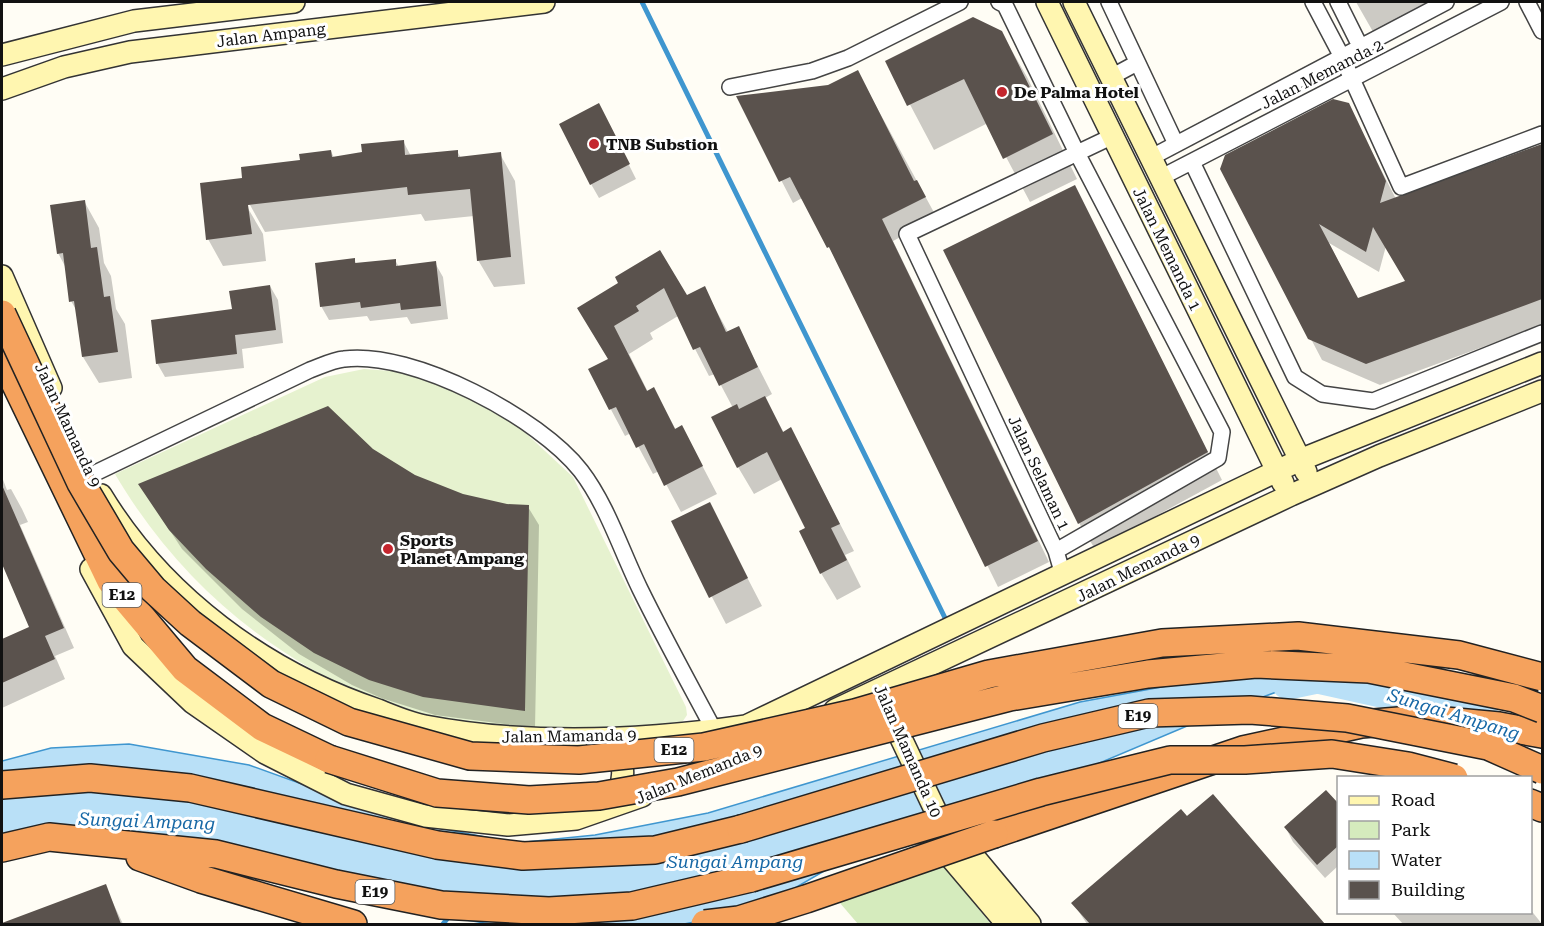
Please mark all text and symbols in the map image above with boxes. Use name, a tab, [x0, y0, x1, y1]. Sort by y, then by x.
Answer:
street label: Jalan Ampang	[216, 19, 327, 51]
street label: Jalan Memanda 2	[1258, 35, 1386, 113]
place label: De Palma Hotel	[1014, 83, 1140, 102]
marker: De Palma Hotel	[995, 85, 1009, 99]
place label: TNB Substion	[606, 135, 718, 154]
marker: TNB Substion	[587, 137, 601, 151]
street label: Jalan Memanda 1	[1129, 184, 1205, 314]
street label: Jalan Mamanda 9	[31, 360, 105, 490]
street label: Jalan Selaman 1	[1004, 413, 1074, 533]
street label: Jalan Memanda 9	[1073, 530, 1203, 606]
place label: Sports Planet Ampang	[400, 531, 524, 568]
marker: Sports Planet Ampang	[381, 542, 395, 556]
road number: E12	[102, 583, 142, 607]
street label: Jalan Mamanda 10	[870, 682, 946, 820]
water label: Sungai Ampang	[1385, 684, 1522, 744]
road number: E19	[1118, 704, 1158, 728]
street label: Jalan Mamanda 9	[502, 725, 636, 747]
road number: E12	[654, 738, 694, 762]
street label: Jalan Memanda 9	[633, 740, 765, 808]
legend	[1337, 776, 1532, 914]
text: Road	[1391, 789, 1436, 810]
water label: Sungai Ampang	[77, 808, 216, 834]
text: Park	[1391, 819, 1431, 840]
text: Water	[1391, 849, 1442, 870]
water label: Sungai Ampang	[666, 851, 803, 872]
text: Building	[1391, 879, 1465, 900]
road number: E19	[356, 880, 394, 904]

